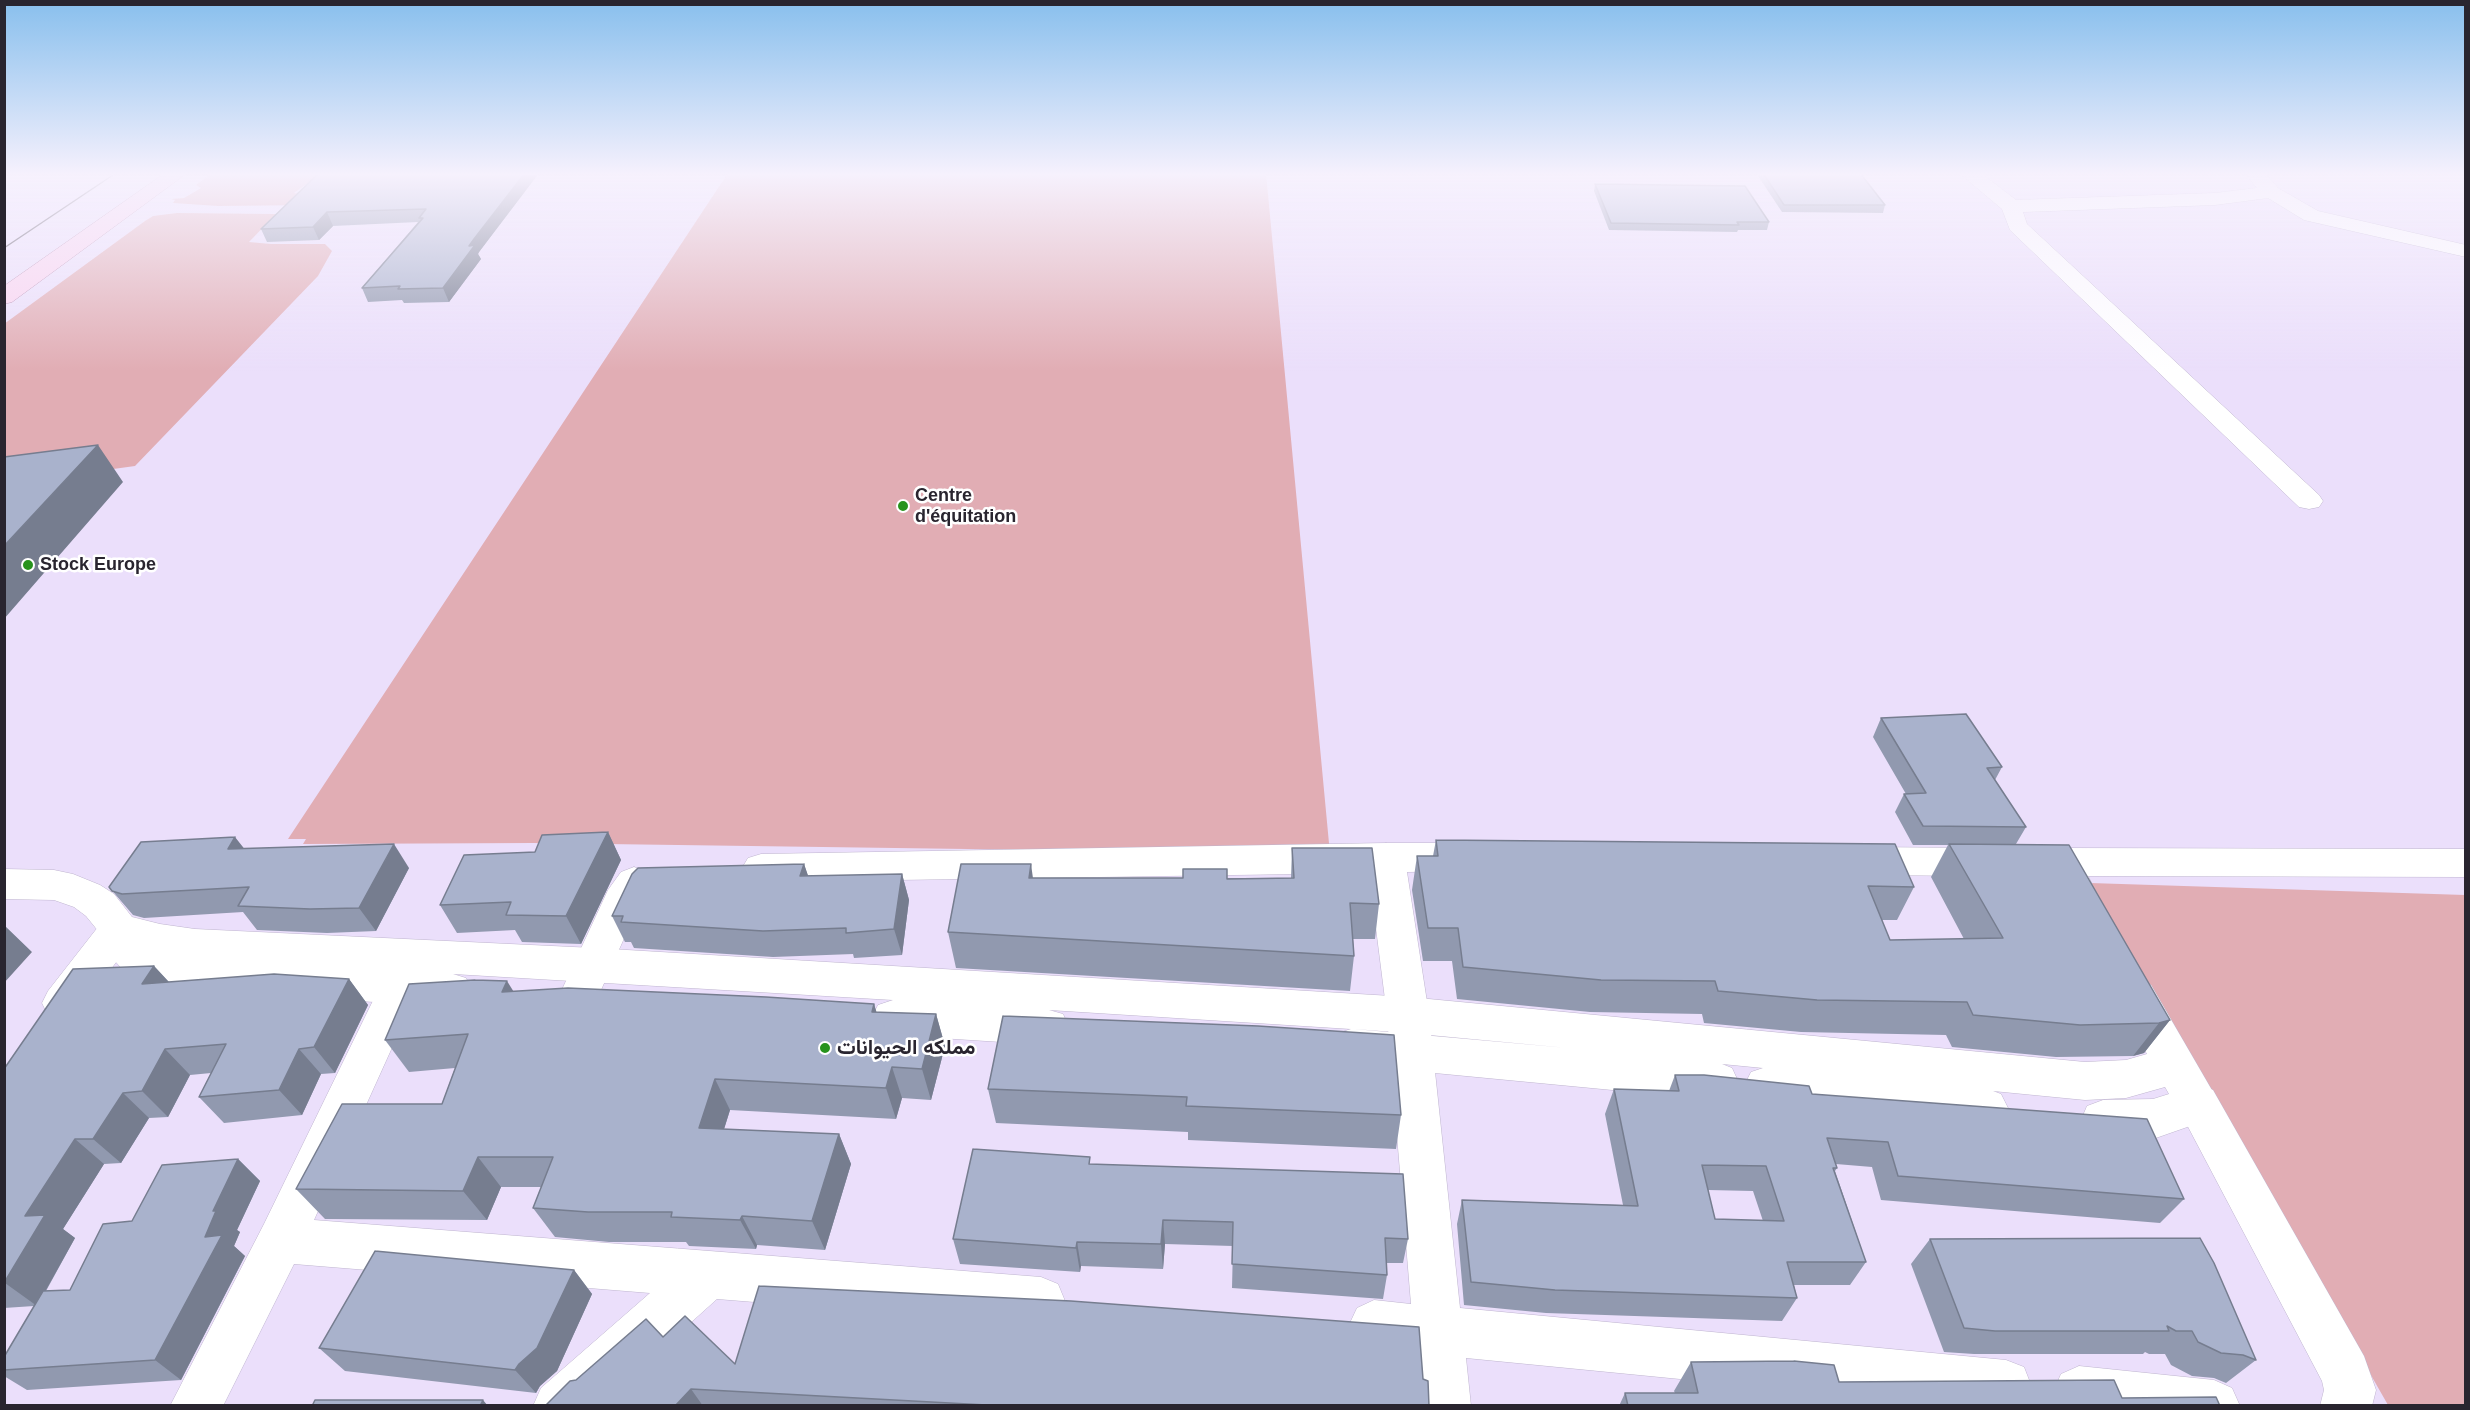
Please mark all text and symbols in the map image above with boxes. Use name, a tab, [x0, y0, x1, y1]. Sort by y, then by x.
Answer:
place label: Centre d'équitation	[915, 485, 1016, 528]
marker: Centre d'équitation	[896, 499, 910, 513]
place label: Stock Europe	[40, 554, 156, 576]
marker: Stock Europe	[21, 558, 35, 572]
place label: مملكه الحيوانات	[837, 1035, 975, 1061]
marker: مملكه الحيوانات	[818, 1041, 832, 1055]

